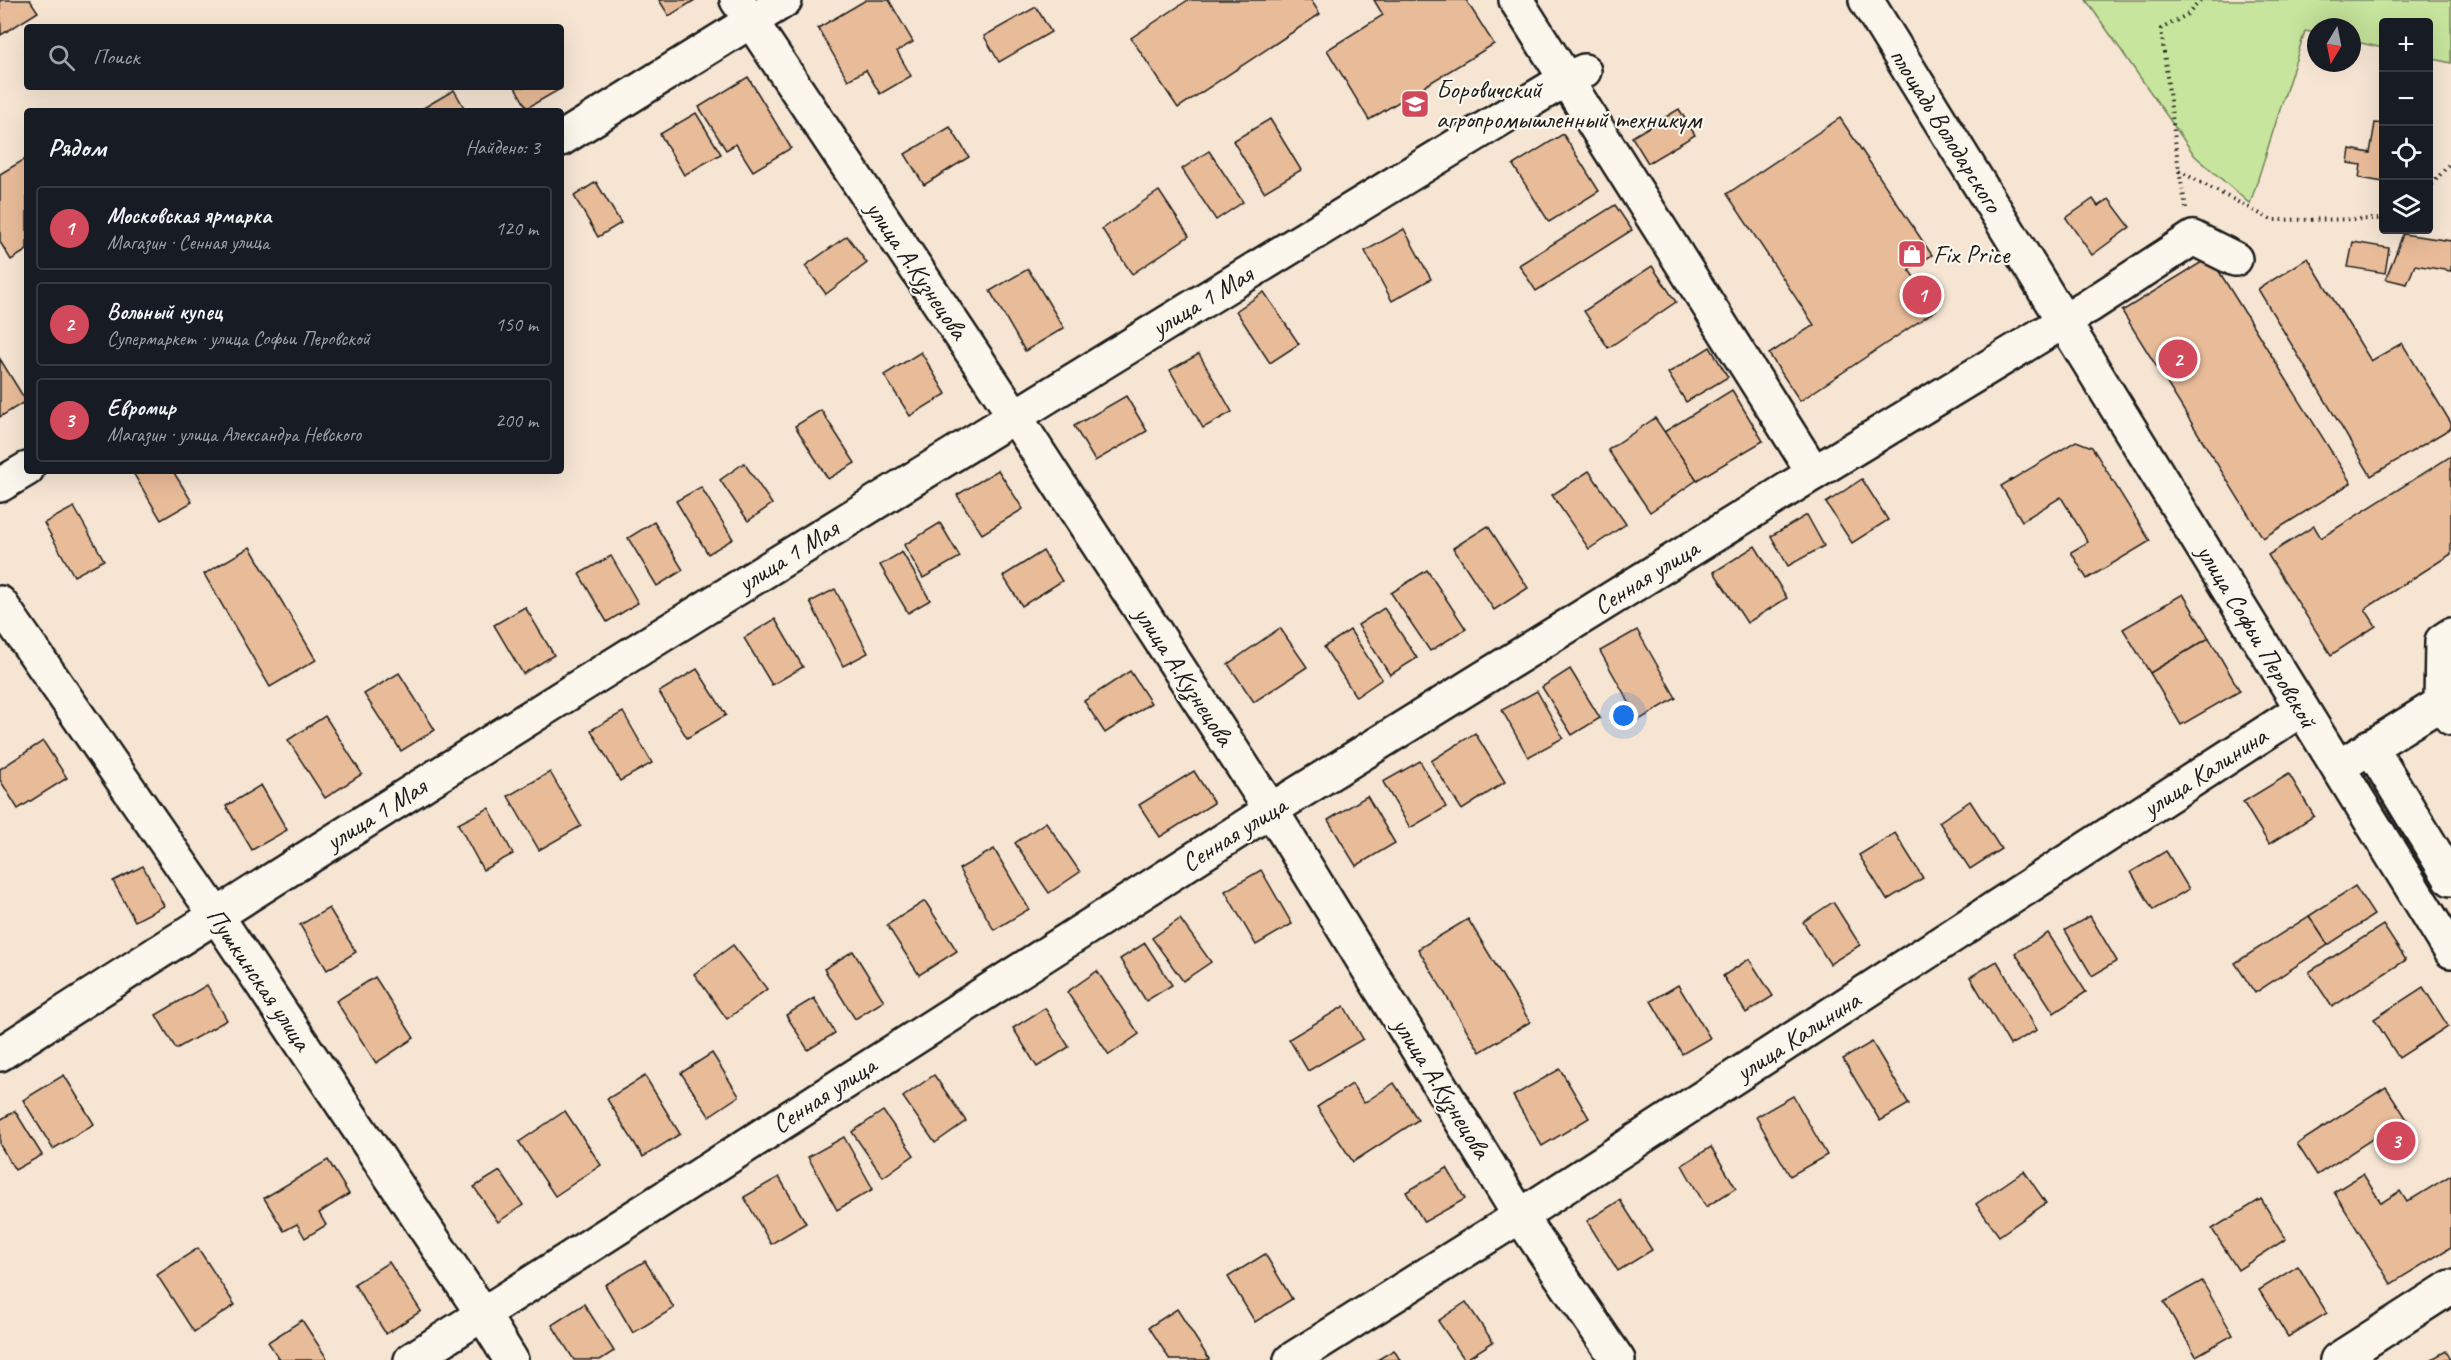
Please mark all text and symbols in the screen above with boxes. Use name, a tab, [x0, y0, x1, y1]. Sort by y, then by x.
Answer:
north arrow	[2307, 18, 2361, 72]
map controls	[2379, 18, 2433, 234]
button: +	[2379, 18, 2433, 72]
search box	[24, 24, 564, 90]
icon: search	[45, 41, 78, 74]
street label: площадь Володарского	[1882, 41, 2011, 220]
text: Поиск	[93, 43, 139, 71]
button: −	[2379, 72, 2433, 126]
place label: Боровичский агропромышленный техникум	[1436, 73, 1703, 136]
school or university icon: Боровичский агропромышленный техникум	[1399, 88, 1431, 120]
button: locate	[2379, 126, 2433, 180]
text: Рядом	[48, 131, 106, 164]
text: Найдено: 3	[465, 135, 540, 160]
button: layers	[2379, 180, 2433, 234]
street label: улица А.Кузнецова	[857, 193, 976, 348]
text: Московская ярмарка	[107, 202, 271, 230]
text: 1	[65, 216, 74, 241]
text: 120 m	[495, 216, 538, 241]
text: Магазин · Сенная улица	[107, 230, 269, 255]
shop icon: Fix Price	[1896, 238, 1928, 270]
place label: Fix Price	[1933, 238, 2011, 271]
street label: улица 1 Мая	[1144, 257, 1260, 345]
pin: 1	[1902, 272, 1942, 318]
text: Вольный купец	[107, 298, 223, 326]
text: 2	[65, 312, 74, 337]
text: 150 m	[495, 312, 538, 337]
text: Супермаркет · улица Софьи Перовской	[107, 326, 370, 351]
pin: 2	[2158, 336, 2198, 382]
text: Евромир	[107, 394, 176, 422]
text: 3	[65, 408, 74, 433]
text: 200 m	[495, 408, 538, 433]
text: Магазин · улица Александра Невского	[107, 422, 361, 447]
street label: улица 1 Мая	[730, 511, 846, 601]
street label: Сенная улица	[1587, 531, 1707, 622]
street label: улица Софьи Перовской	[2188, 536, 2326, 736]
street label: улица А.Кузнецова	[1125, 598, 1242, 754]
your location	[1609, 701, 1638, 730]
street label: улица Калинина	[2135, 719, 2275, 826]
street label: улица 1 Мая	[318, 769, 434, 859]
street label: Сенная улица	[1175, 788, 1295, 879]
street label: Пушкинская улица	[199, 901, 320, 1058]
street label: улица Калинина	[1728, 983, 1868, 1090]
street label: улица А.Кузнецова	[1384, 1010, 1499, 1167]
street label: Сенная улица	[766, 1048, 884, 1141]
pin: 3	[2376, 1118, 2416, 1164]

